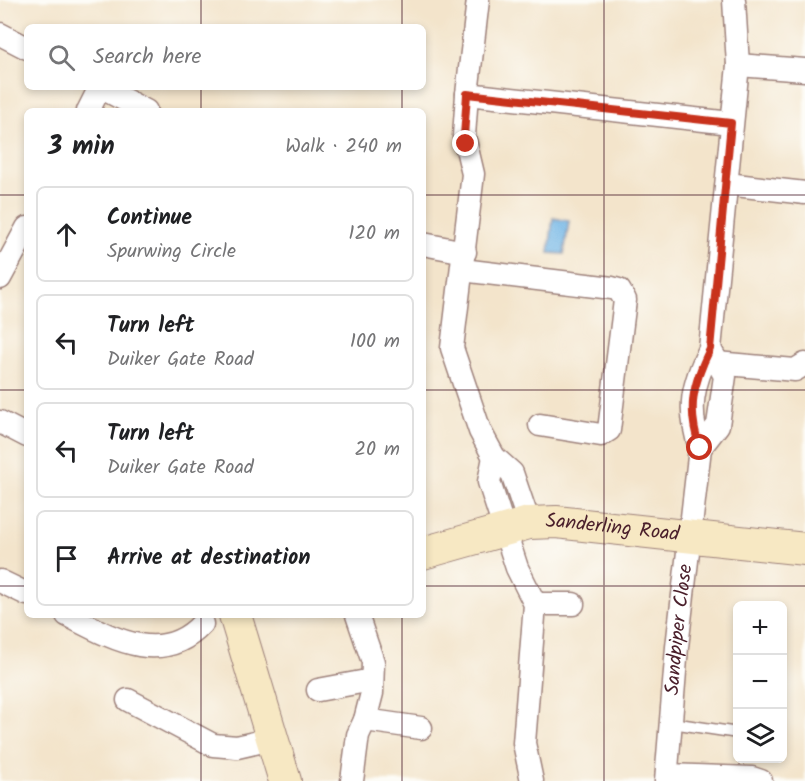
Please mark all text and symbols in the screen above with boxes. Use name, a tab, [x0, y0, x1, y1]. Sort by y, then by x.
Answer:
search box	[24, 24, 426, 90]
text: Search here	[93, 40, 201, 75]
icon: search	[45, 41, 78, 74]
text: 3 min	[48, 126, 115, 168]
route end	[452, 130, 478, 156]
text: Walk · 240 m	[285, 131, 402, 163]
text: Continue	[107, 201, 192, 236]
icon: ahead	[50, 218, 83, 251]
text: 120 m	[348, 218, 400, 250]
text: Spurwing Circle	[107, 236, 236, 268]
text: Turn left	[107, 309, 194, 344]
icon: left	[50, 326, 83, 359]
text: 100 m	[350, 326, 400, 358]
text: Duiker Gate Road	[107, 344, 254, 376]
text: Turn left	[107, 417, 194, 452]
icon: left	[50, 434, 83, 467]
text: 20 m	[354, 434, 400, 466]
route start	[686, 434, 712, 460]
text: Duiker Gate Road	[107, 452, 254, 484]
street label: Sanderling Road	[545, 506, 682, 551]
text: Arrive at destination	[107, 541, 310, 576]
icon: arrive	[50, 542, 83, 575]
street label: Sandpiper Close	[657, 562, 702, 696]
map controls	[733, 601, 787, 763]
button: +	[733, 601, 787, 655]
button: −	[733, 655, 787, 709]
button: layers	[733, 709, 787, 763]

